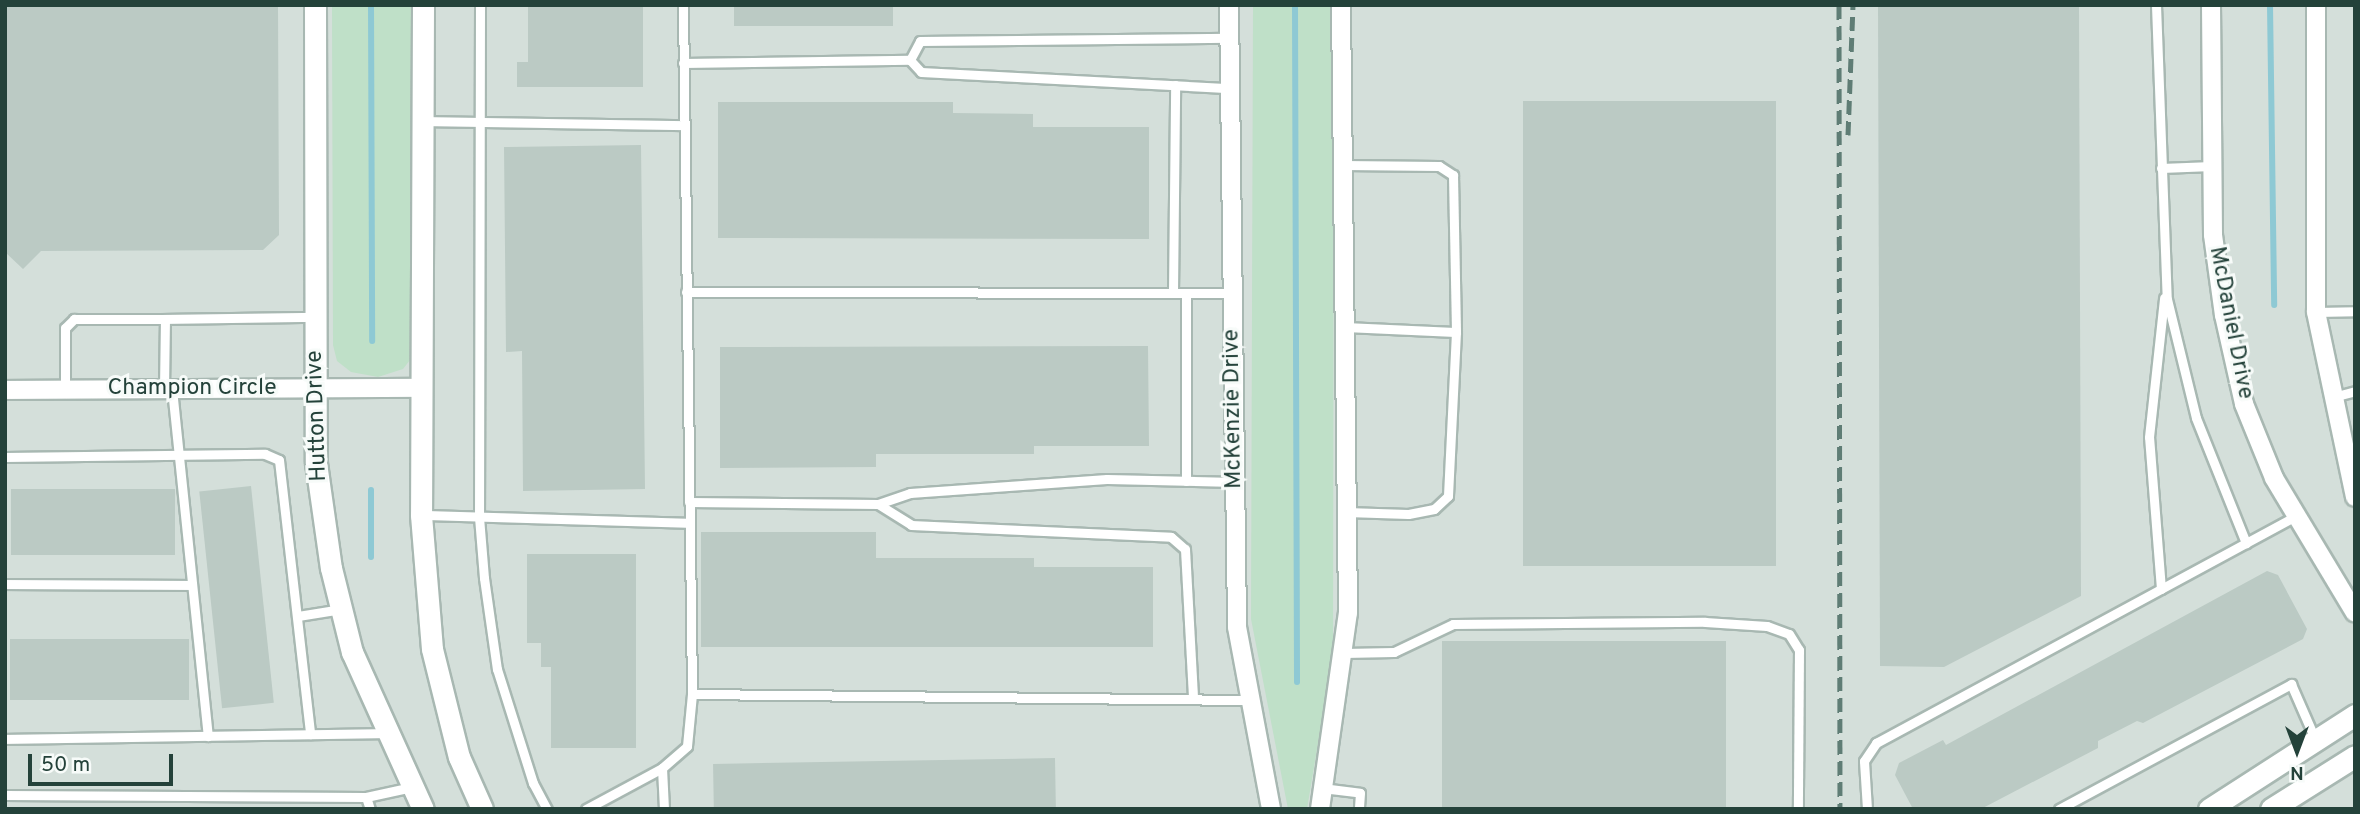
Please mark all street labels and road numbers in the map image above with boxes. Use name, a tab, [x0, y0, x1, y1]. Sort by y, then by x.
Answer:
street label: McDaniel Drive	[2202, 244, 2258, 402]
street label: McKenzie Drive	[1219, 329, 1249, 489]
street label: Hutton Drive	[302, 350, 334, 482]
street label: Champion Circle	[107, 375, 277, 403]

